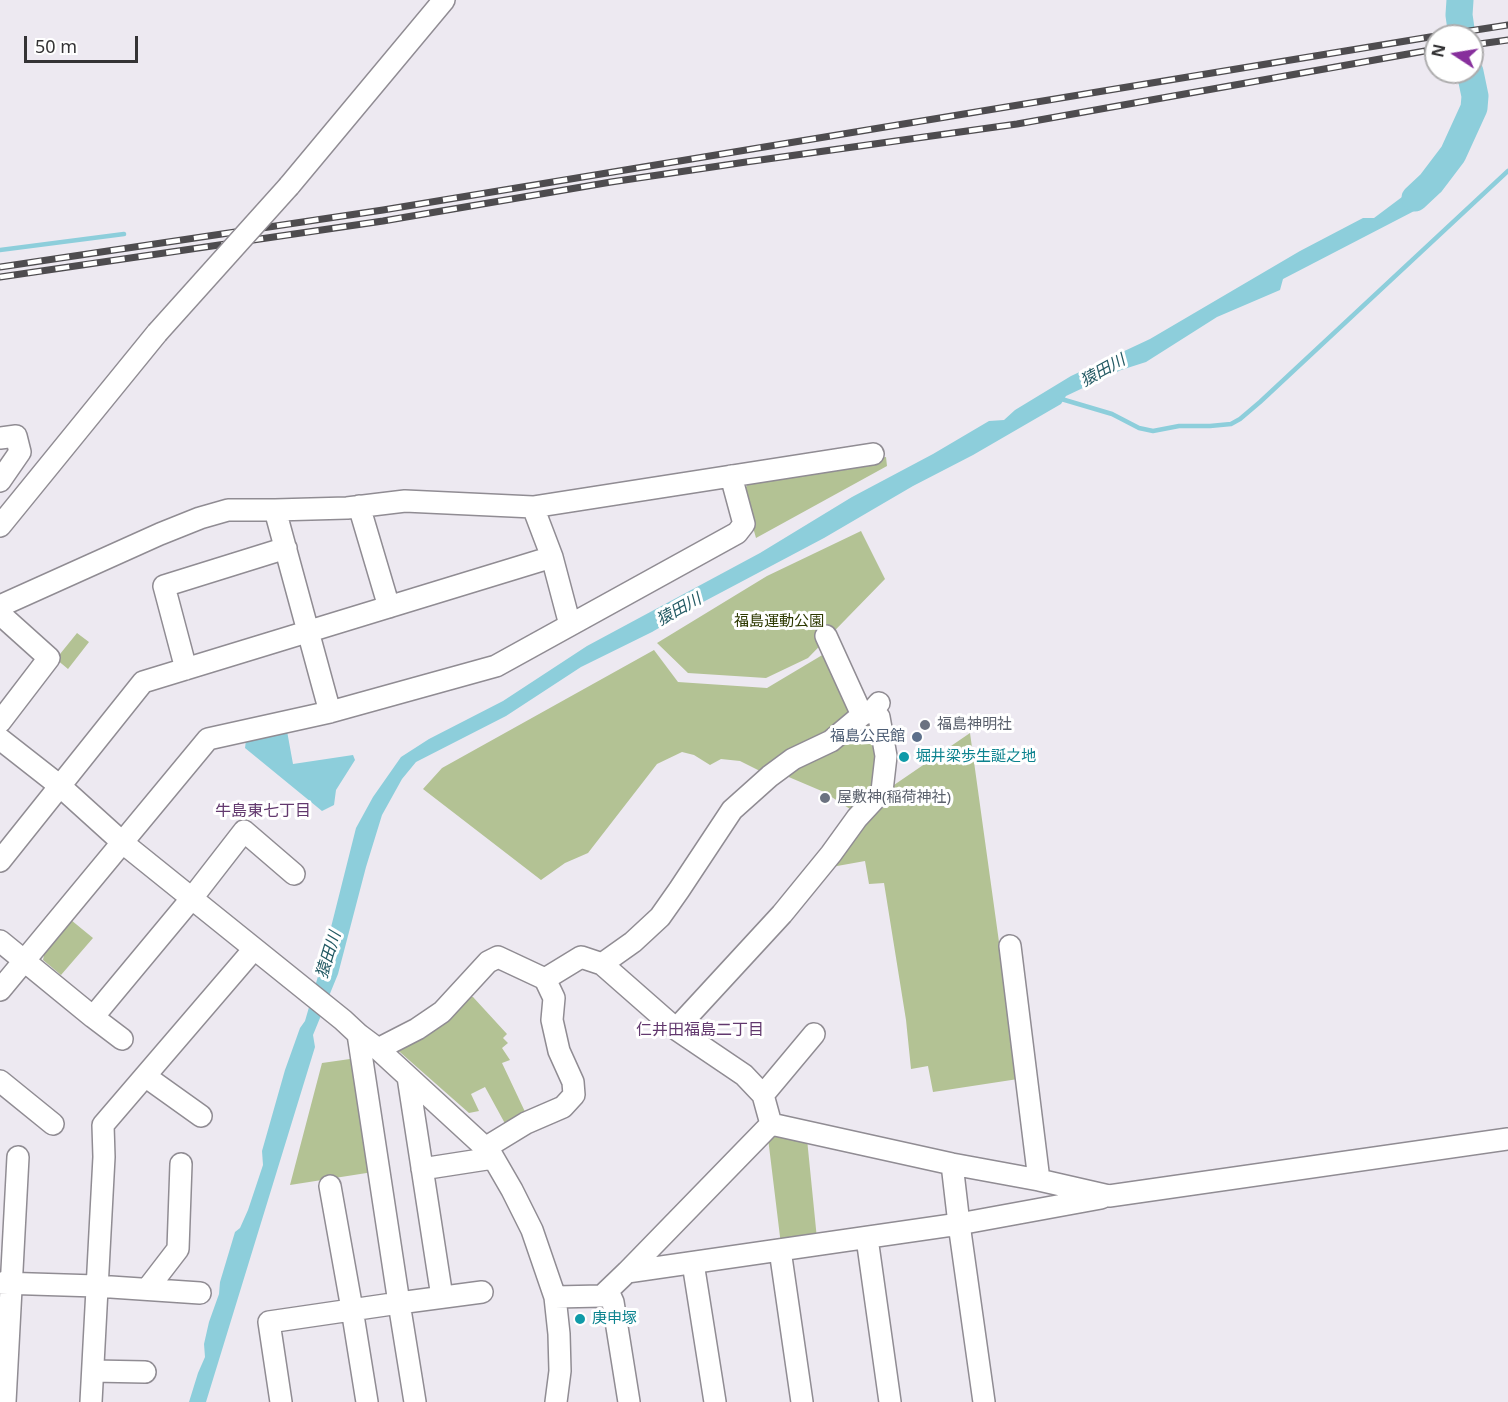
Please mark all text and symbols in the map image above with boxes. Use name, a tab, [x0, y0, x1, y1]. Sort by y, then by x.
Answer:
scale bar	[27, 24, 141, 62]
north arrow	[1424, 24, 1484, 84]
text: 50 m	[35, 34, 77, 58]
text: N	[1426, 42, 1450, 59]
water label: 猿田川	[1077, 351, 1129, 391]
water label: 猿田川	[653, 590, 705, 630]
park label: 福島運動公園	[734, 613, 824, 631]
place label: 福島神明社	[937, 716, 1012, 734]
marker: 福島神明社	[918, 718, 932, 732]
place label: 福島公民館	[830, 728, 905, 746]
marker: 福島公民館	[910, 730, 924, 744]
place label: 堀井梁歩生誕之地	[916, 748, 1036, 766]
marker: 堀井梁歩生誕之地	[897, 750, 911, 764]
place label: 屋敷神(稲荷神社)	[837, 789, 951, 807]
marker: 屋敷神(稲荷神社)	[818, 791, 832, 805]
district label: 牛島東七丁目	[215, 801, 311, 821]
water label: 猿田川	[313, 929, 345, 981]
district label: 仁井田福島二丁目	[636, 1020, 764, 1040]
place label: 庚申塚	[592, 1310, 637, 1328]
marker: 庚申塚	[573, 1312, 587, 1326]

